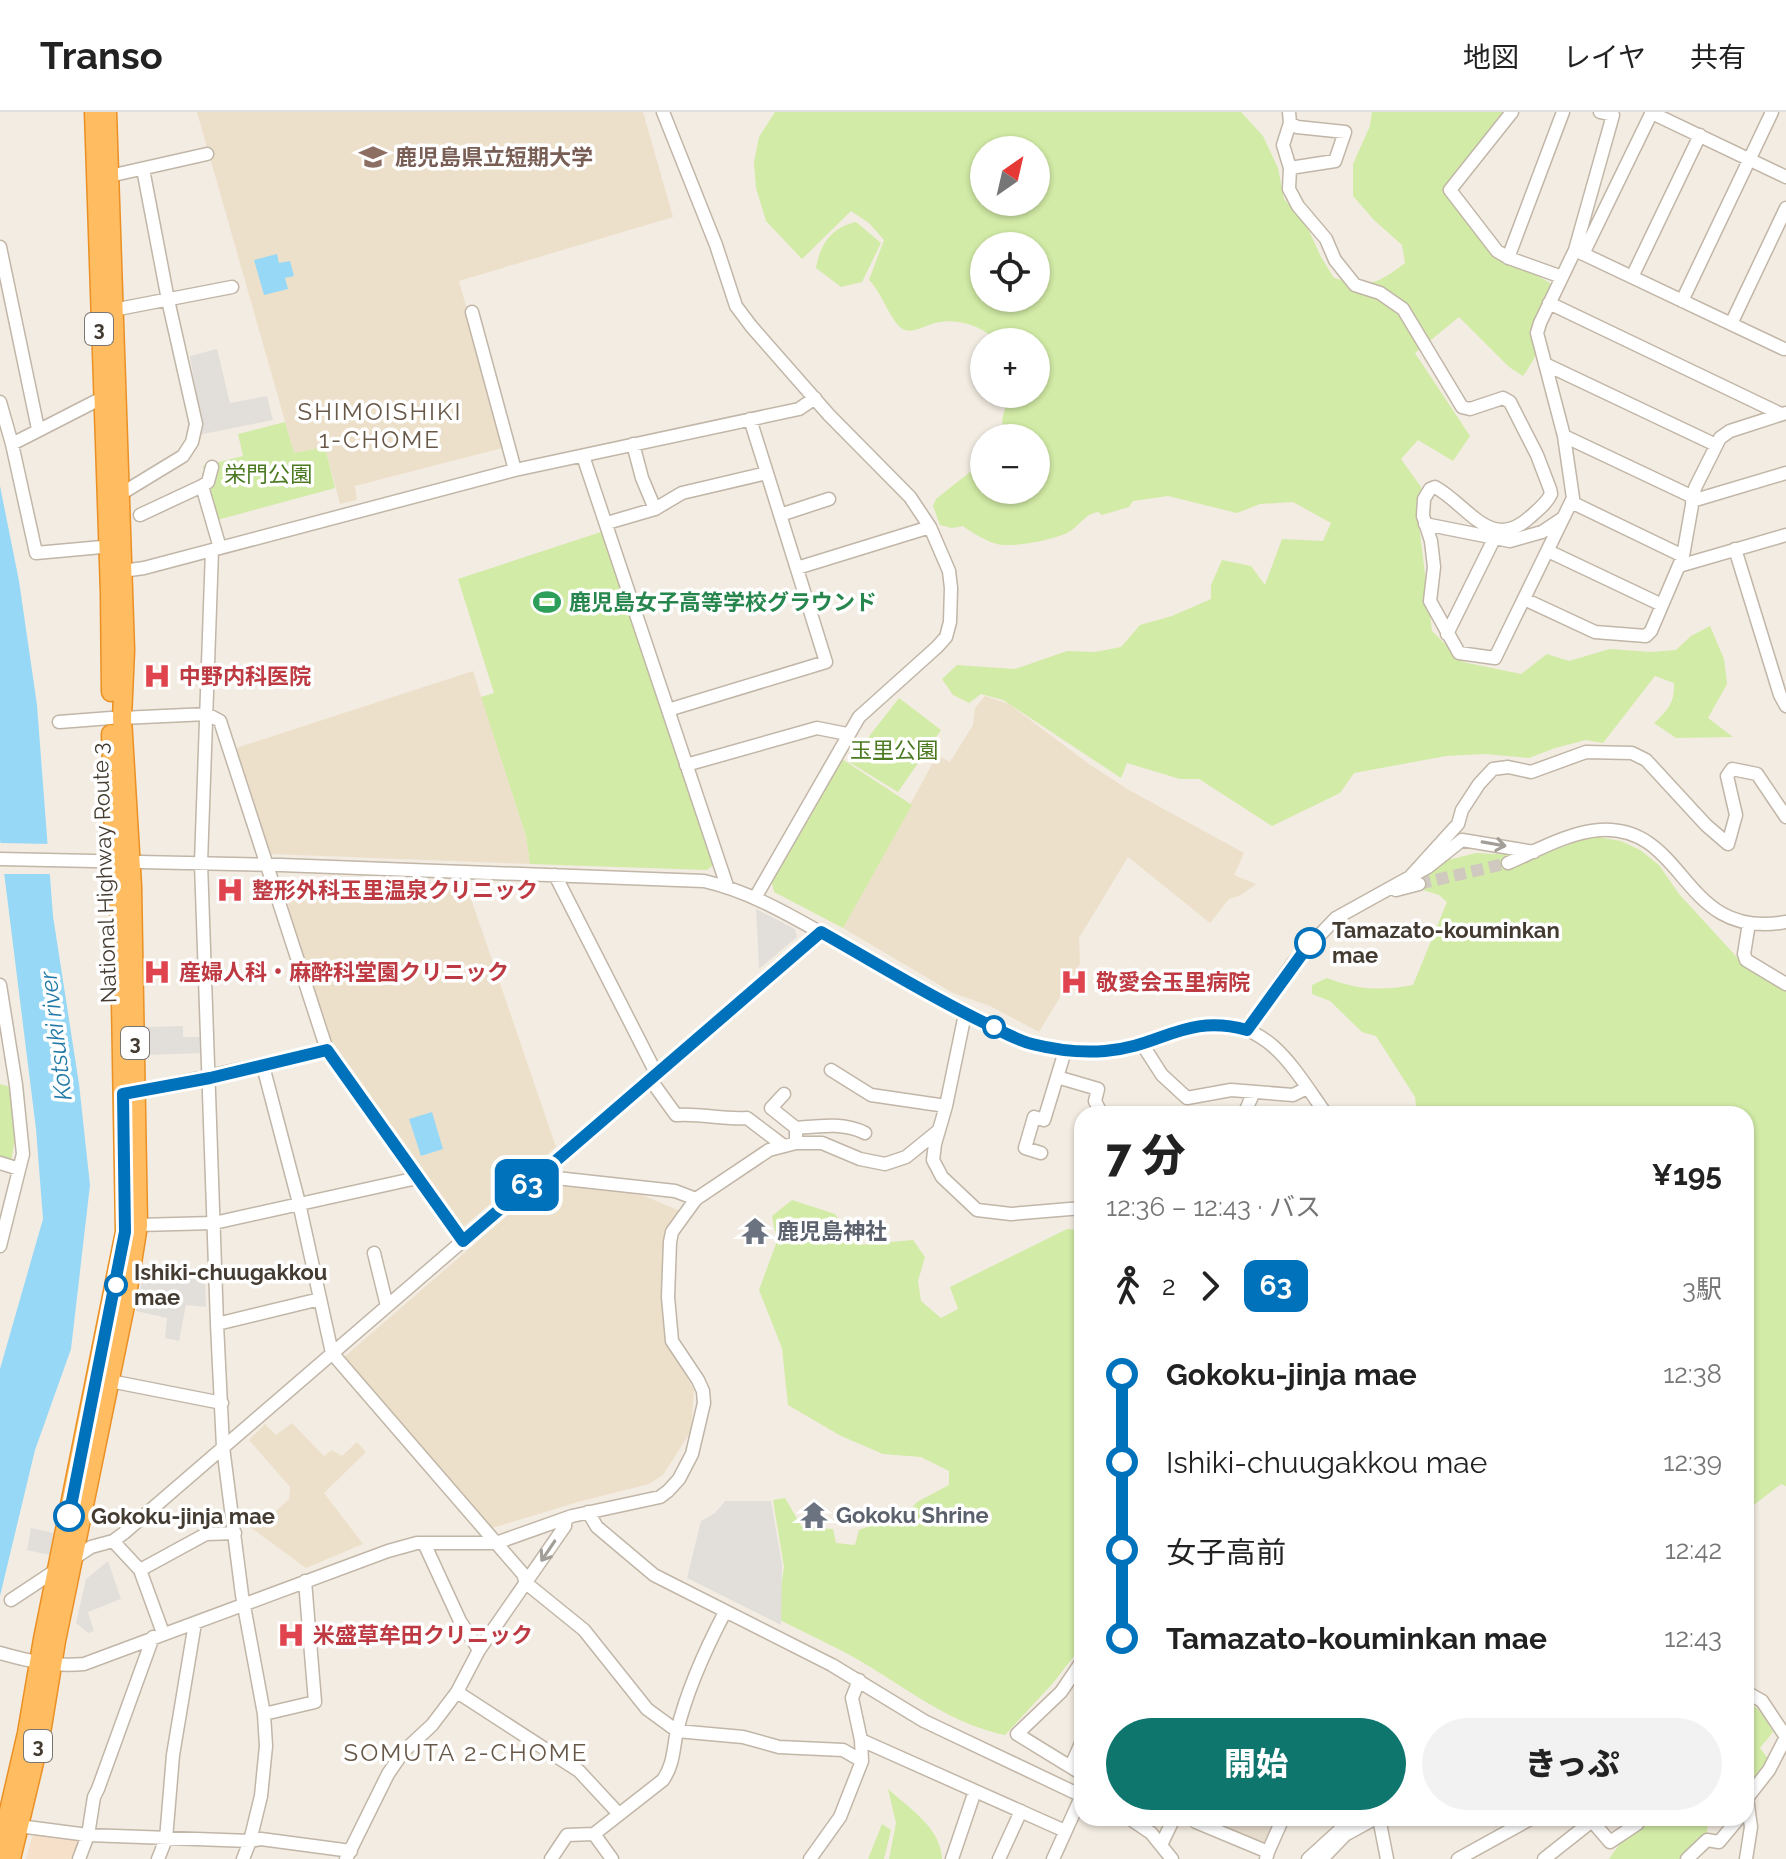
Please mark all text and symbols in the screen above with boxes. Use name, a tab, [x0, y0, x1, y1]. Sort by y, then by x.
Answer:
text: Transo	[40, 33, 163, 78]
text: 地図	[1463, 41, 1519, 74]
text: レイヤ	[1563, 41, 1646, 74]
text: 共有	[1690, 41, 1746, 74]
north arrow	[970, 136, 1050, 216]
map controls	[970, 136, 1050, 504]
school or university icon: 鹿児島県立短期大学	[358, 142, 388, 172]
place label: 鹿児島県立短期大学	[395, 144, 593, 170]
button: locate	[970, 232, 1050, 312]
road number: 3	[85, 313, 113, 345]
button: +	[970, 328, 1050, 408]
district label: SHIMOISHIKI 1-CHOME	[298, 397, 462, 454]
button: −	[970, 424, 1050, 504]
park label: 栄門公園	[224, 461, 312, 487]
sports icon: 鹿児島女子高等学校グラウンド	[532, 587, 562, 617]
place label: 鹿児島女子高等学校グラウンド	[569, 589, 877, 615]
hospital icon: 中野内科医院	[142, 661, 172, 691]
place label: 中野内科医院	[179, 663, 311, 689]
park label: 玉里公園	[850, 737, 938, 763]
street label: National Highway Route 3	[86, 742, 122, 1004]
one-way arrow	[1481, 838, 1506, 853]
hospital icon: 整形外科玉里温泉クリニック	[215, 875, 245, 905]
place label: 整形外科玉里温泉クリニック	[252, 877, 538, 903]
place label: Tamazato-kouminkan mae	[1332, 917, 1560, 968]
marker: Tamazato-kouminkan mae	[1295, 928, 1325, 958]
hospital icon: 産婦人科・麻酔科堂園クリニック	[142, 957, 172, 987]
place label: 産婦人科・麻酔科堂園クリニック	[179, 959, 509, 985]
hospital icon: 敬愛会玉里病院	[1059, 967, 1089, 997]
water label: Kotsuki river	[33, 969, 78, 1102]
place label: 敬愛会玉里病院	[1096, 969, 1250, 995]
unlabelled marker	[983, 1016, 1005, 1038]
road number: 3	[121, 1027, 149, 1059]
text: 7 分	[1106, 1130, 1186, 1181]
text: ¥195	[1652, 1157, 1722, 1192]
line badge: 63	[491, 1159, 563, 1211]
text: 63	[511, 1168, 543, 1201]
text: 12:36 – 12:43 · バス	[1106, 1192, 1321, 1222]
temple icon: 鹿児島神社	[740, 1216, 770, 1246]
place label: 鹿児島神社	[777, 1218, 887, 1244]
place label: Ishiki-chuugakkou mae	[134, 1259, 327, 1310]
icon: walk	[1106, 1264, 1150, 1308]
icon: forward	[1188, 1264, 1232, 1308]
text: 63	[1260, 1269, 1292, 1302]
text: 2	[1162, 1271, 1176, 1301]
marker: Ishiki-chuugakkou mae	[105, 1274, 127, 1296]
text: 3駅	[1682, 1274, 1722, 1304]
text: Gokoku-jinja mae	[1166, 1357, 1417, 1392]
text: 12:38	[1663, 1359, 1722, 1389]
text: Ishiki-chuugakkou mae	[1166, 1445, 1487, 1480]
text: 12:39	[1663, 1447, 1722, 1477]
temple icon: Gokoku Shrine	[799, 1500, 829, 1530]
marker: Gokoku-jinja mae	[54, 1501, 84, 1531]
place label: Gokoku Shrine	[836, 1502, 989, 1528]
place label: Gokoku-jinja mae	[91, 1503, 275, 1529]
text: 女子高前	[1166, 1535, 1286, 1570]
text: 12:42	[1665, 1535, 1722, 1565]
one-way arrow	[540, 1540, 556, 1562]
hospital icon: 米盛草牟田クリニック	[276, 1620, 306, 1650]
text: Tamazato-kouminkan mae	[1166, 1621, 1547, 1656]
place label: 米盛草牟田クリニック	[313, 1622, 533, 1648]
text: 12:43	[1664, 1623, 1722, 1653]
button: 開始	[1106, 1718, 1406, 1810]
button: きっぷ	[1422, 1718, 1722, 1810]
road number: 3	[24, 1730, 52, 1762]
district label: SOMUTA 2-CHOME	[344, 1738, 588, 1767]

